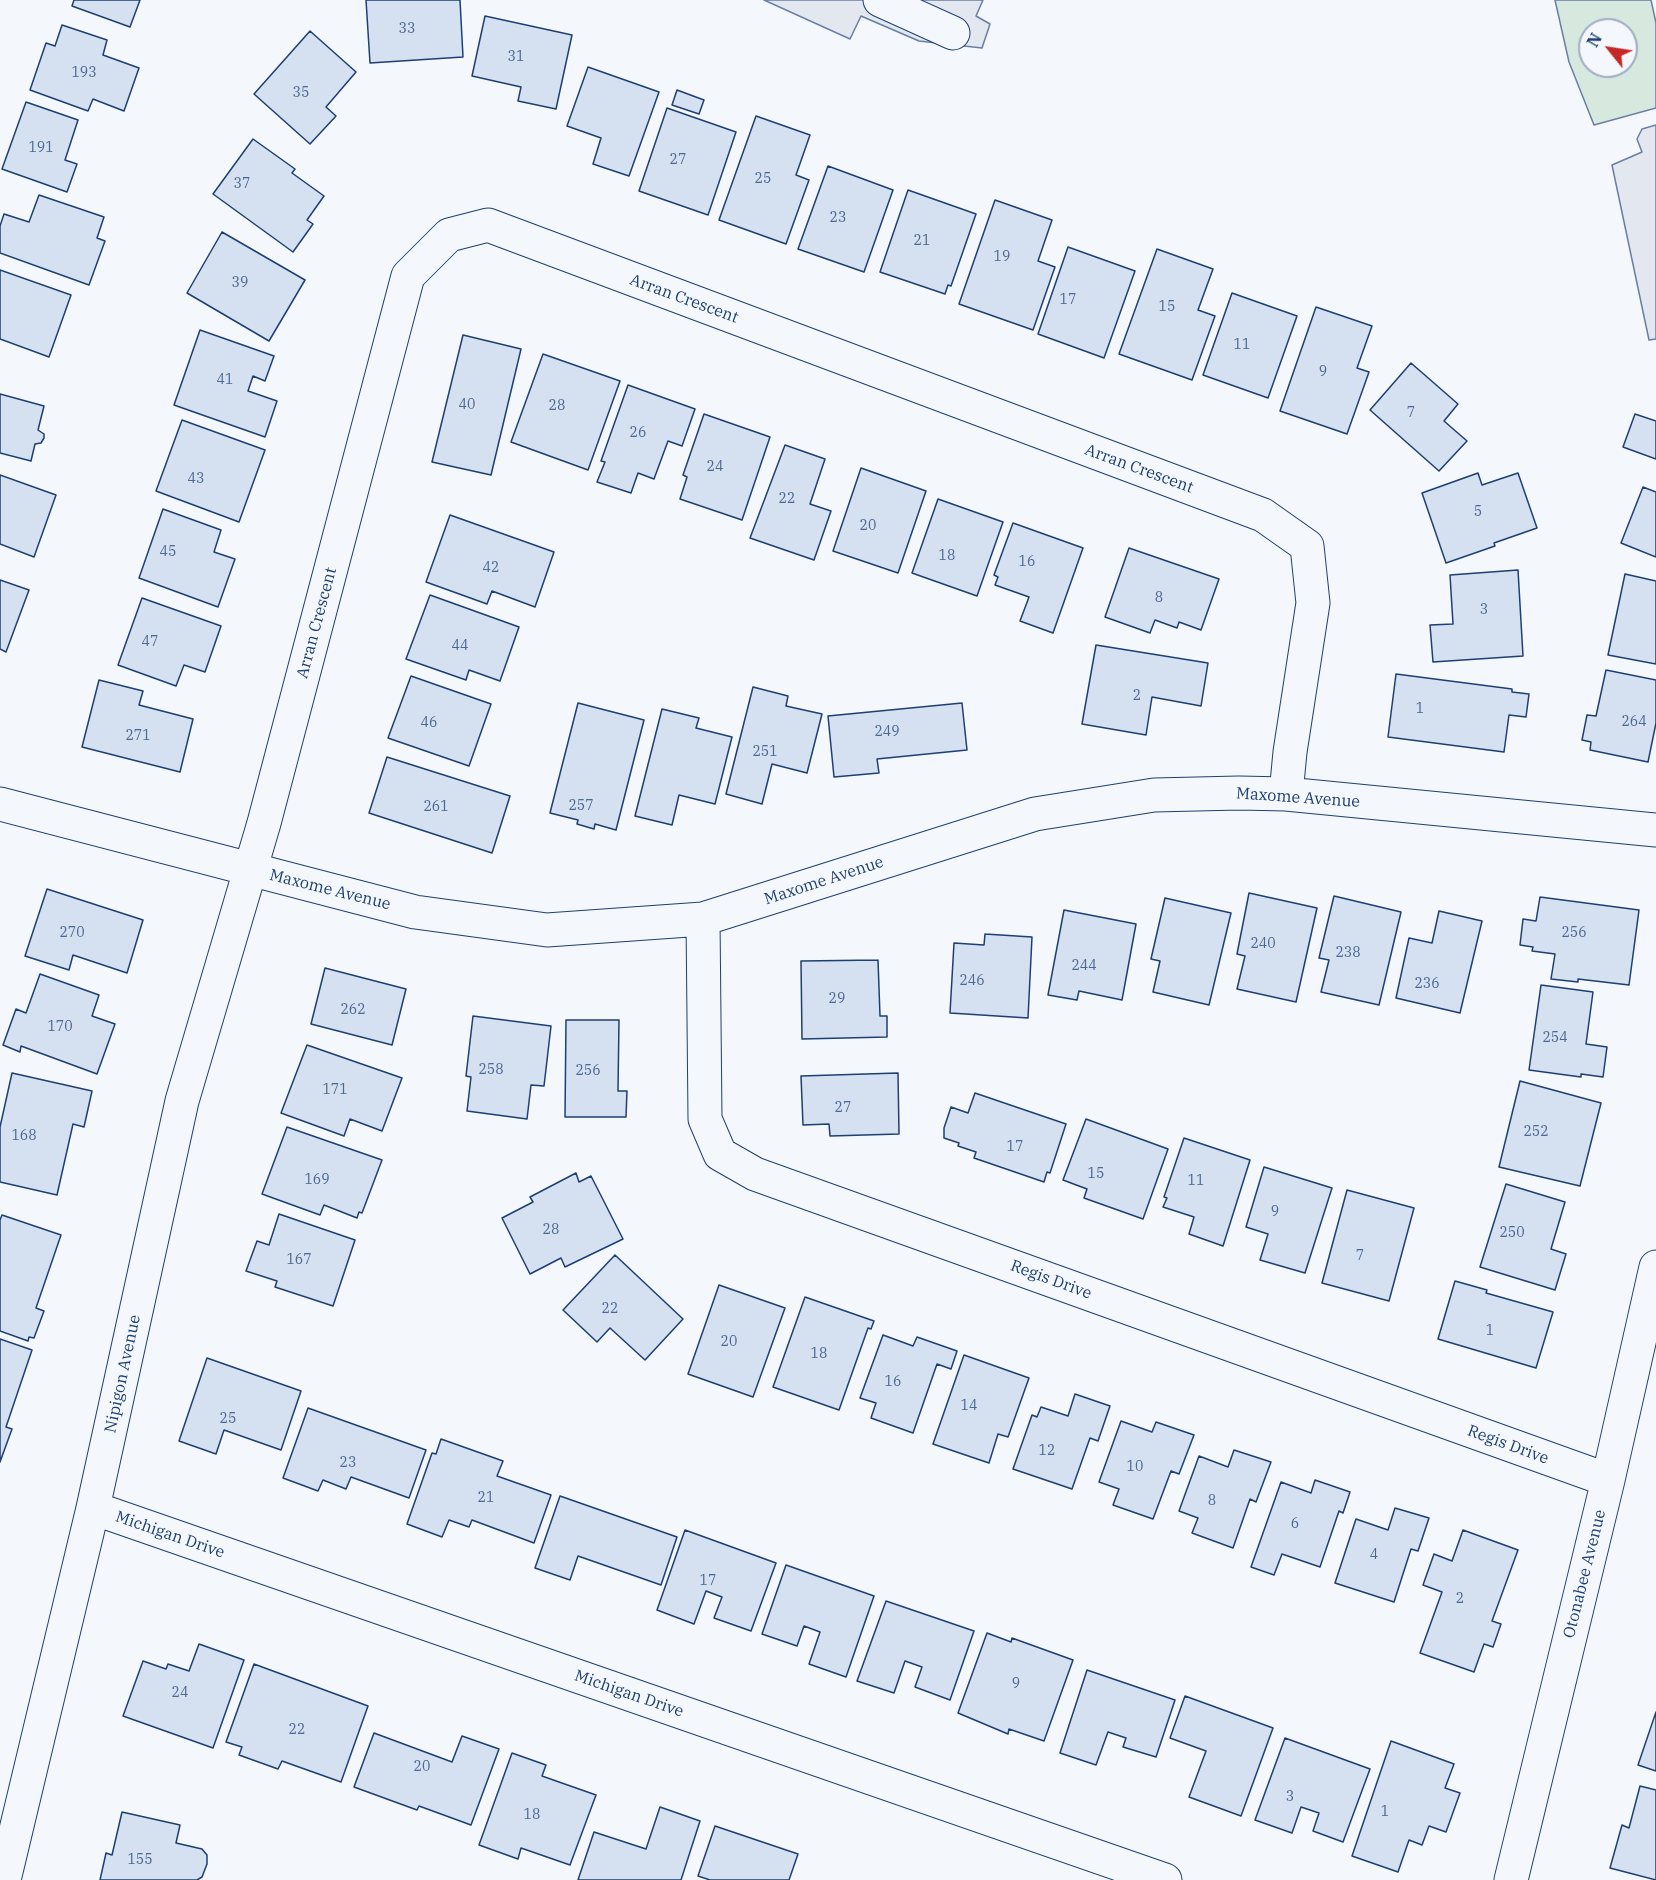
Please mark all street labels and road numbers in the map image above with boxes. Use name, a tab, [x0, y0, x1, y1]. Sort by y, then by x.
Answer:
street label: Arran Crescent	[627, 270, 741, 328]
street label: Arran Crescent	[1082, 440, 1196, 498]
street label: Arran Crescent	[293, 565, 341, 681]
street label: Maxome Avenue	[1235, 784, 1361, 812]
street label: Maxome Avenue	[762, 853, 886, 909]
street label: Maxome Avenue	[267, 866, 393, 914]
street label: Regis Drive	[1008, 1256, 1094, 1304]
street label: Nipigon Avenue	[101, 1313, 145, 1435]
street label: Regis Drive	[1465, 1421, 1551, 1469]
street label: Michigan Drive	[113, 1507, 227, 1563]
street label: Otonabee Avenue	[1560, 1508, 1610, 1640]
street label: Michigan Drive	[572, 1666, 686, 1722]

